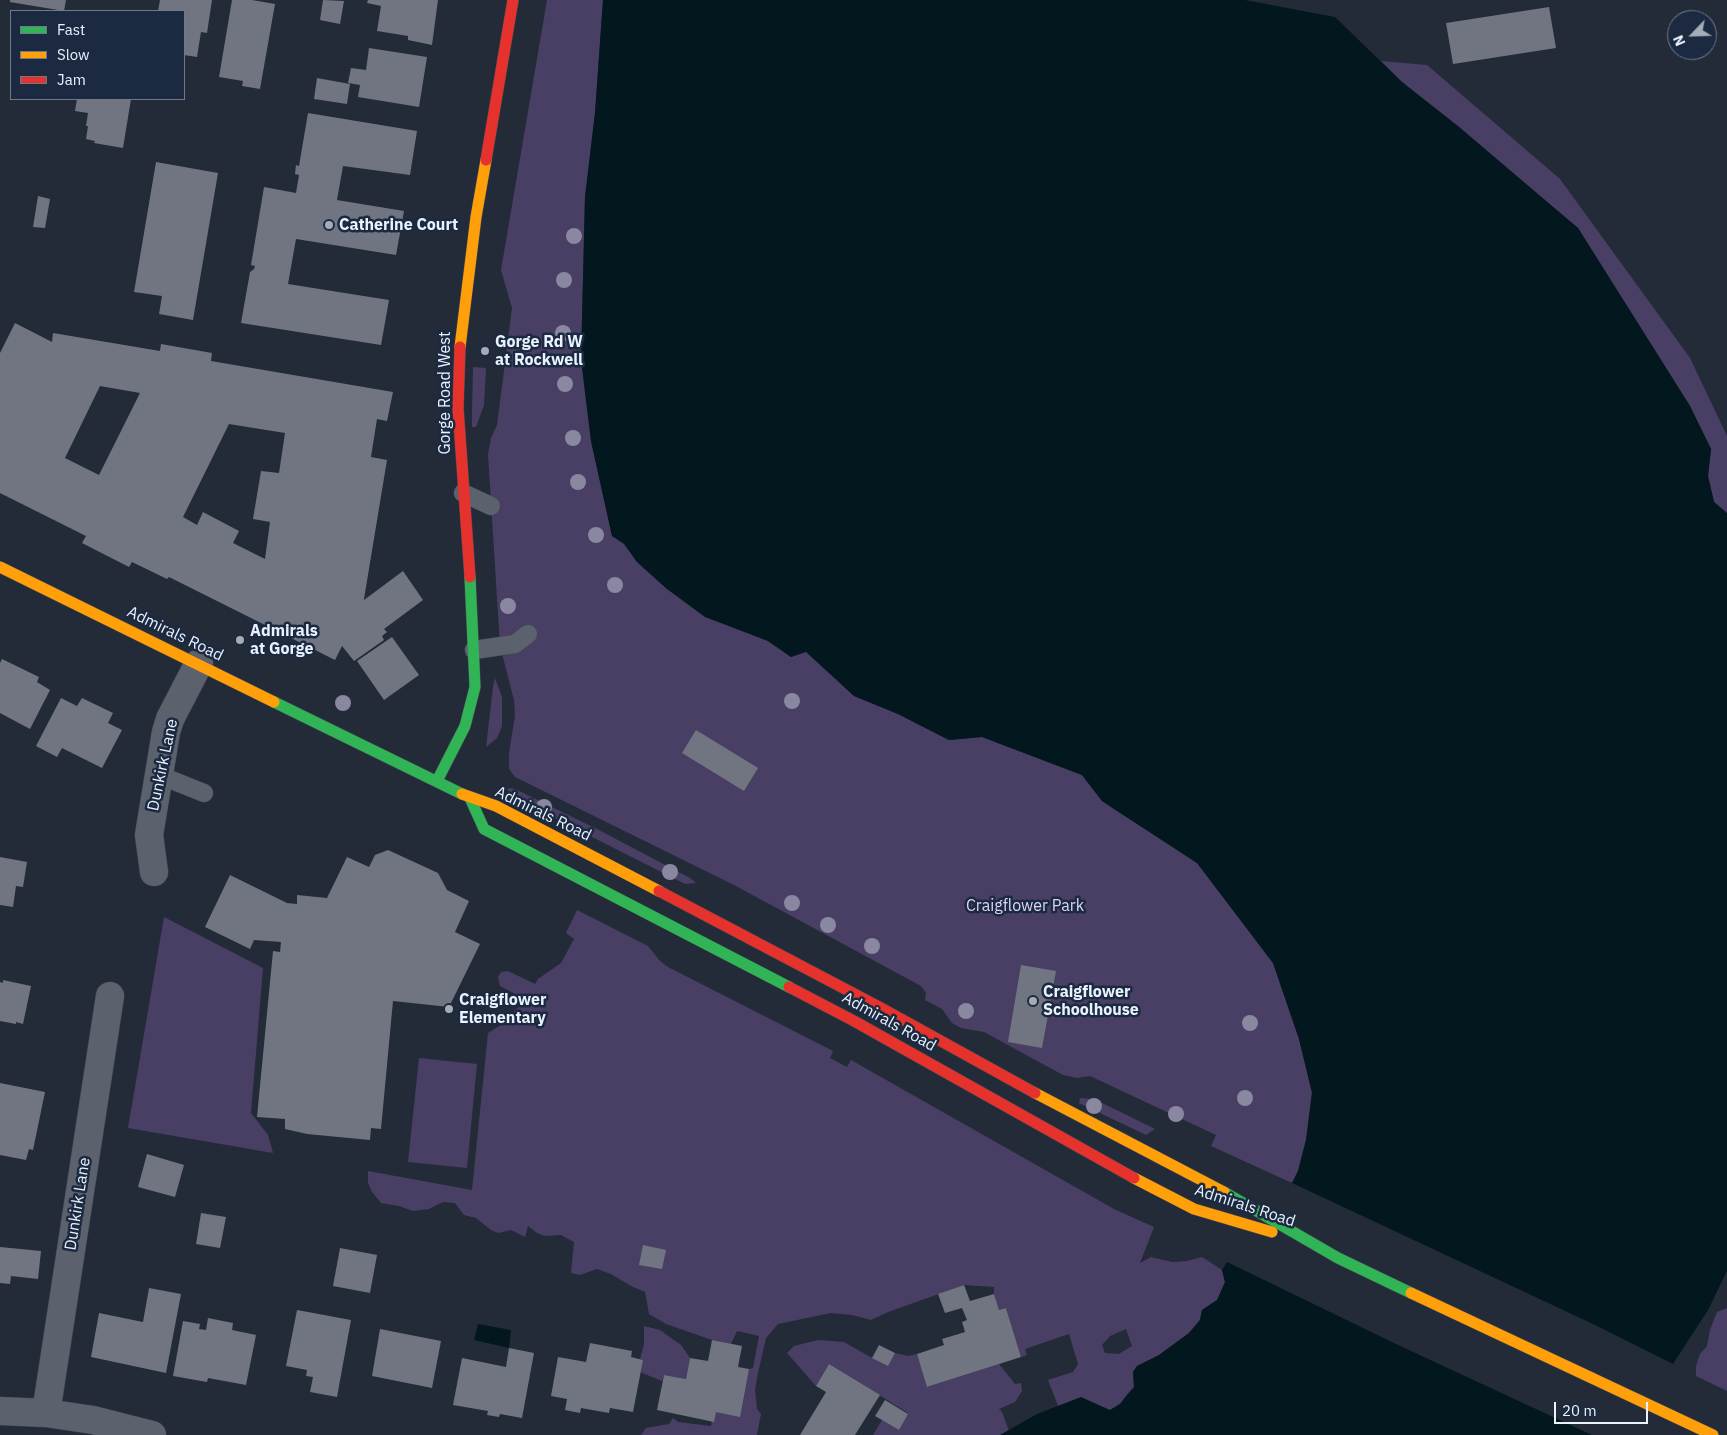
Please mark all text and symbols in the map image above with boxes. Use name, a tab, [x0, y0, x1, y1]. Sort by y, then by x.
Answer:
legend	[10, 10, 185, 100]
north arrow	[1667, 10, 1717, 60]
text: Fast	[57, 20, 85, 39]
text: N	[1669, 32, 1689, 49]
text: Slow	[57, 45, 90, 64]
text: Jam	[57, 70, 86, 89]
place label: Catherine Court	[339, 215, 458, 235]
marker: Catherine Court	[323, 219, 335, 231]
street label: Gorge Road West	[435, 331, 455, 455]
place label: Gorge Rd W at Rockwell	[495, 332, 583, 370]
marker: Gorge Rd W at Rockwell	[479, 345, 491, 357]
street label: Admirals Road	[124, 602, 226, 666]
place label: Admirals at Gorge	[250, 621, 318, 659]
marker: Admirals at Gorge	[234, 634, 246, 646]
street label: Dunkirk Lane	[144, 717, 182, 813]
street label: Admirals Road	[492, 782, 594, 846]
park label: Craigflower Park	[966, 896, 1084, 916]
place label: Craigflower Schoolhouse	[1043, 982, 1139, 1020]
street label: Admirals Road	[839, 988, 939, 1056]
place label: Craigflower Elementary	[459, 990, 546, 1028]
marker: Craigflower Schoolhouse	[1027, 995, 1039, 1007]
marker: Craigflower Elementary	[443, 1003, 455, 1015]
street label: Dunkirk Lane	[61, 1156, 95, 1252]
street label: Admirals Road	[1192, 1181, 1298, 1231]
scale bar	[1557, 1392, 1651, 1424]
text: 20 m	[1562, 1401, 1597, 1420]

